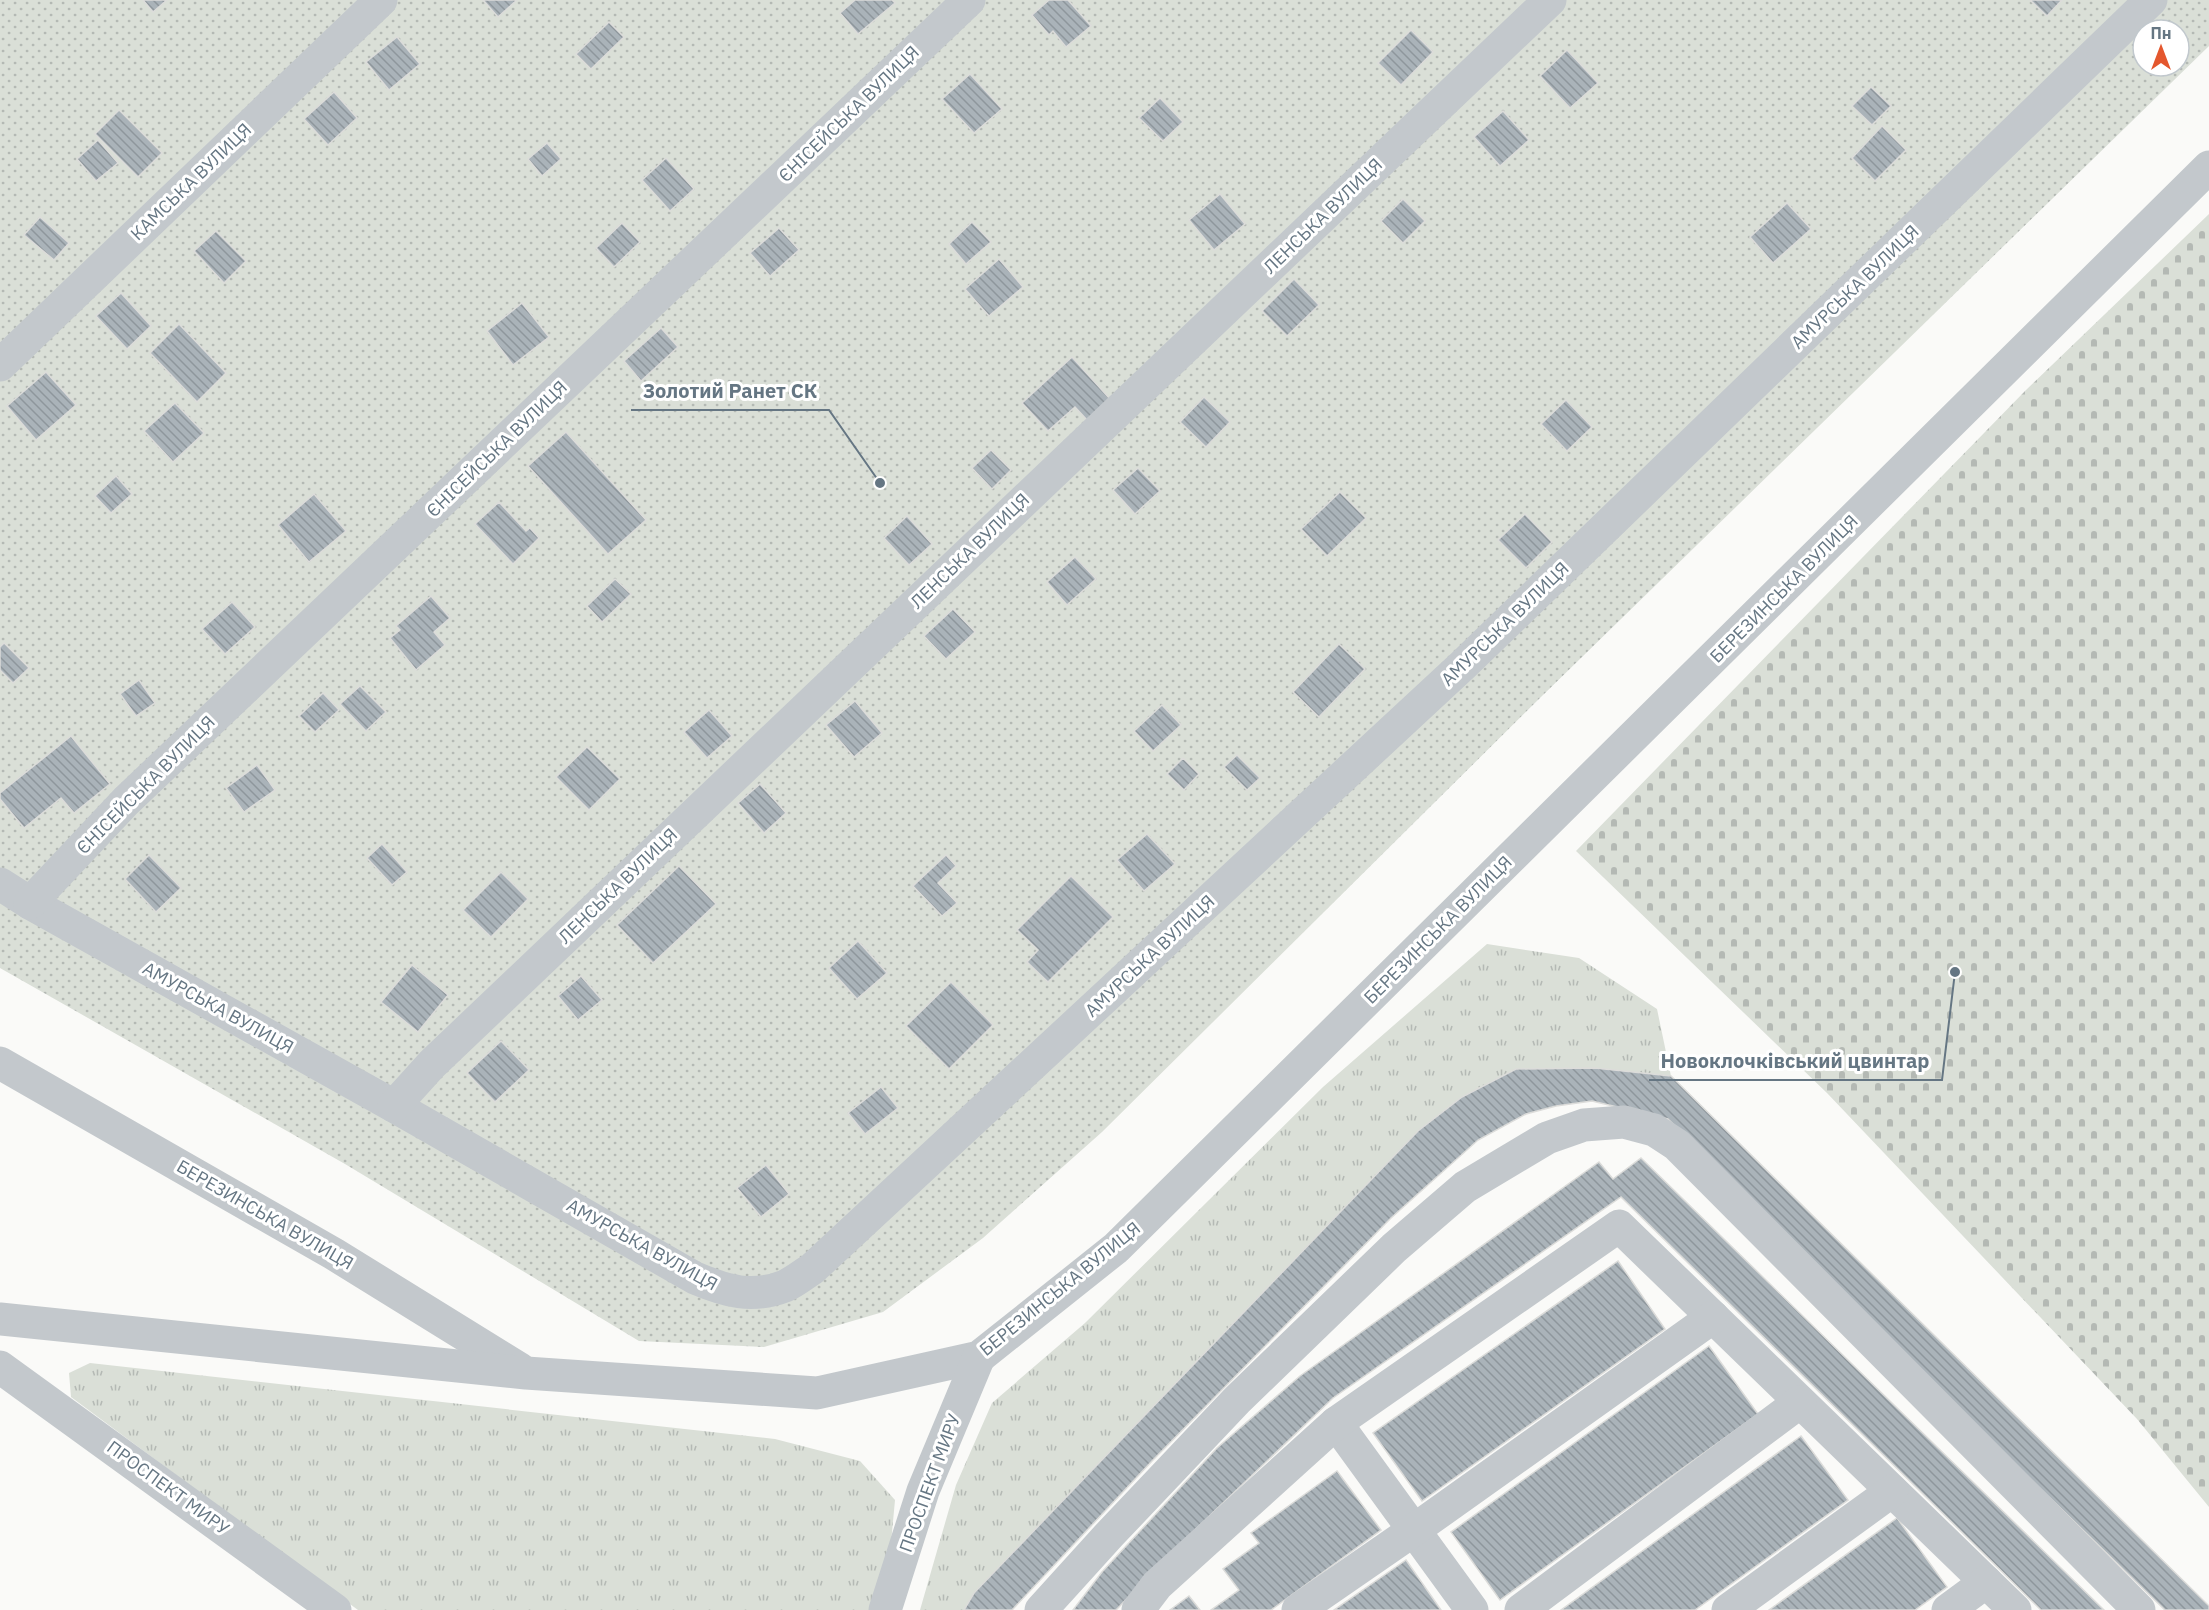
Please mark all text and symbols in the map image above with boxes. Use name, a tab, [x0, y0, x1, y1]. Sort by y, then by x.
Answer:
north arrow	[2131, 18, 2191, 78]
text: Пн	[2150, 23, 2172, 43]
street label: ЄНІСЕЙСЬКА ВУЛИЦЯ	[773, 41, 924, 187]
street label: КАМСЬКА ВУЛИЦЯ	[125, 118, 256, 245]
street label: ЛЕНСЬКА ВУЛИЦЯ	[1258, 153, 1387, 278]
street label: АМУРСЬКА ВУЛИЦЯ	[1786, 220, 1923, 354]
callout: Золотий Ранет СК	[631, 372, 829, 410]
street label: ЄНІСЕЙСЬКА ВУЛИЦЯ	[421, 376, 572, 522]
text: Золотий Ранет СК	[643, 377, 817, 404]
street label: ЛЕНСЬКА ВУЛИЦЯ	[905, 488, 1034, 613]
street label: БЕРЕЗИНСЬКА ВУЛИЦЯ	[1705, 510, 1863, 668]
street label: АМУРСЬКА ВУЛИЦЯ	[1436, 557, 1573, 691]
street label: ЄНІСЕЙСЬКА ВУЛИЦЯ	[71, 710, 220, 859]
street label: ЛЕНСЬКА ВУЛИЦЯ	[553, 823, 682, 948]
street label: БЕРЕЗИНСЬКА ВУЛИЦЯ	[1359, 851, 1517, 1009]
street label: АМУРСЬКА ВУЛИЦЯ	[1080, 890, 1219, 1022]
street label: АМУРСЬКА ВУЛИЦЯ	[139, 957, 298, 1059]
callout: Новоклочківський цвинтар	[1649, 1042, 1942, 1080]
text: Новоклочківський цвинтар	[1660, 1047, 1930, 1074]
street label: БЕРЕЗИНСЬКА ВУЛИЦЯ	[173, 1154, 358, 1275]
street label: АМУРСЬКА ВУЛИЦЯ	[563, 1194, 722, 1296]
street label: БЕРЕЗИНСЬКА ВУЛИЦЯ	[975, 1217, 1145, 1361]
street label: ПРОСПЕКТ МИРУ	[894, 1410, 965, 1555]
street label: ПРОСПЕКТ МИРУ	[103, 1435, 234, 1540]

